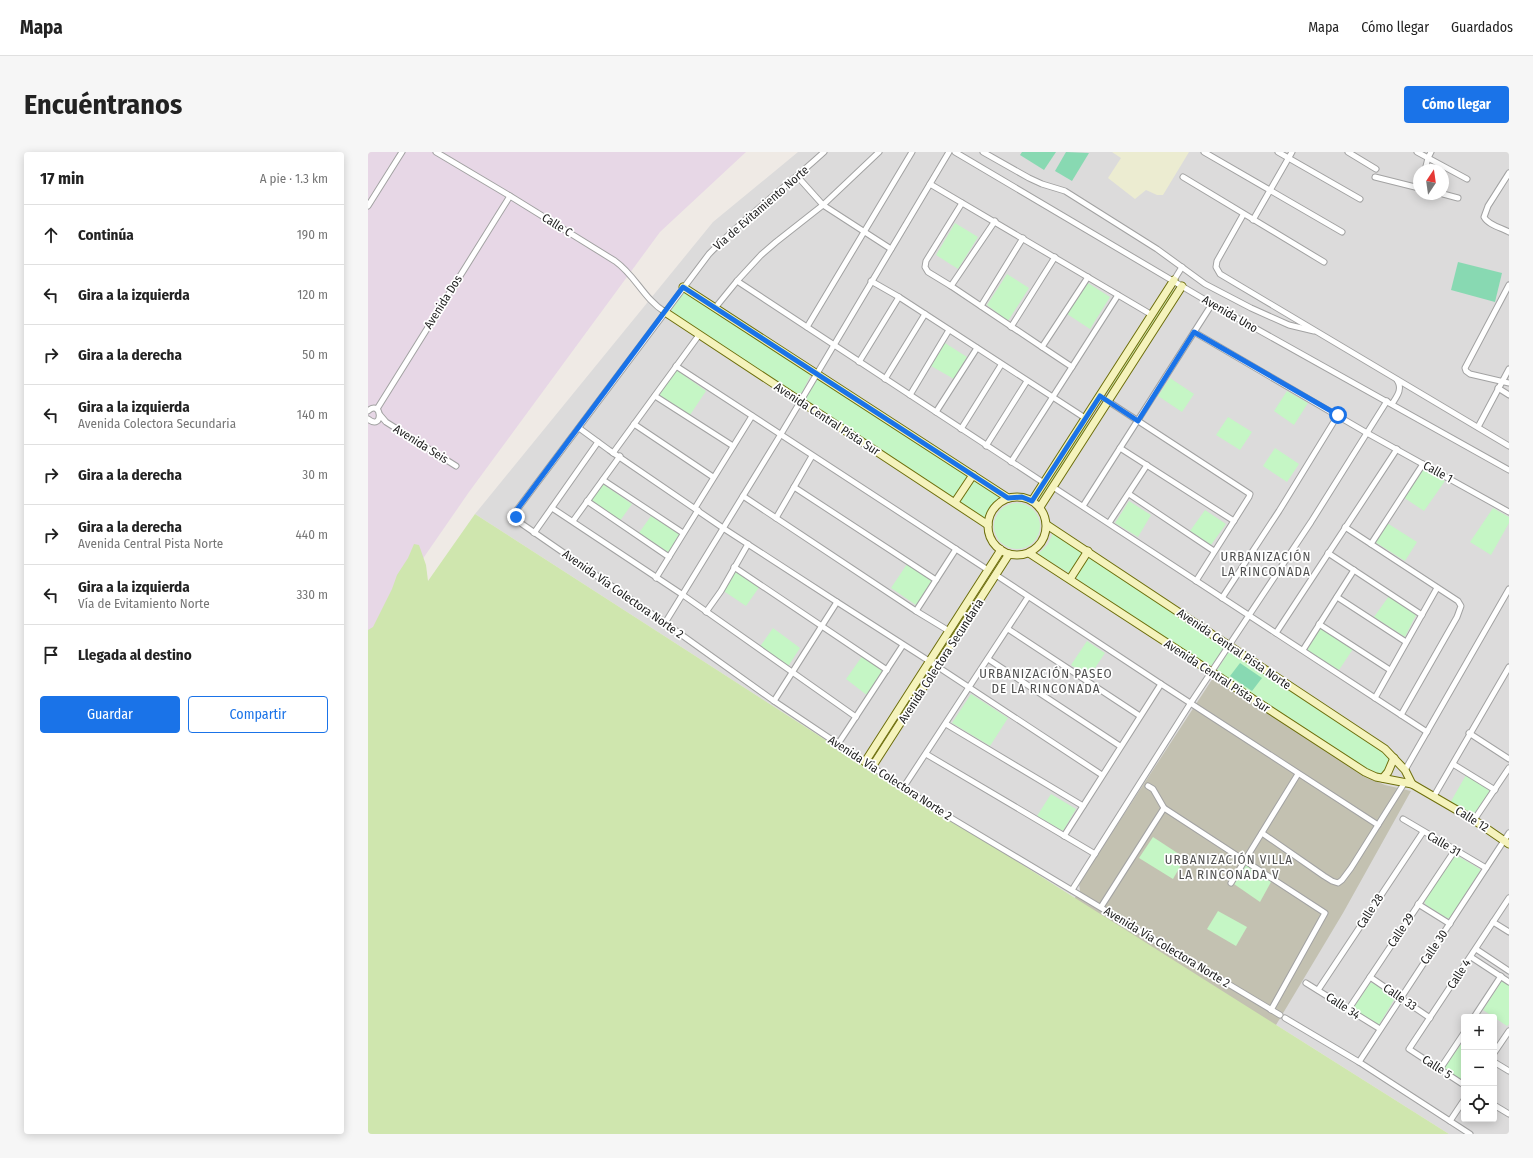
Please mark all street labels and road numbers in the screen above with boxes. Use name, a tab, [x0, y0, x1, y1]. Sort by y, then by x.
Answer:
street label: Vía de Evitamiento Norte	[711, 163, 811, 253]
street label: Calle C	[539, 210, 575, 240]
street label: Avenida Dos	[421, 273, 465, 331]
street label: Avenida Uno	[1200, 293, 1260, 335]
street label: Avenida Central Pista Sur	[772, 380, 883, 459]
street label: Avenida Seis	[391, 422, 451, 466]
street label: Calle 1	[1421, 458, 1455, 486]
street label: Avenida Vía Colectora Norte 2	[560, 547, 686, 641]
street label: Avenida Colectora Secundaria	[895, 596, 987, 726]
street label: Avenida Central Pista Norte	[1175, 606, 1294, 692]
street label: Avenida Central Pista Sur	[1162, 637, 1273, 716]
street label: Avenida Vía Colectora Norte 2	[826, 733, 954, 823]
street label: Calle 12	[1453, 803, 1491, 835]
street label: Calle 31	[1425, 829, 1463, 859]
street label: Calle 28	[1354, 891, 1386, 931]
street label: Avenida Vía Colectora Norte 2	[1101, 904, 1233, 990]
street label: Calle 29	[1385, 910, 1417, 950]
street label: Calle 30	[1417, 927, 1451, 967]
street label: Calle 4	[1444, 956, 1474, 991]
street label: Calle 33	[1381, 981, 1419, 1013]
street label: Calle 34	[1323, 990, 1363, 1022]
street label: Calle 5	[1420, 1052, 1455, 1082]

